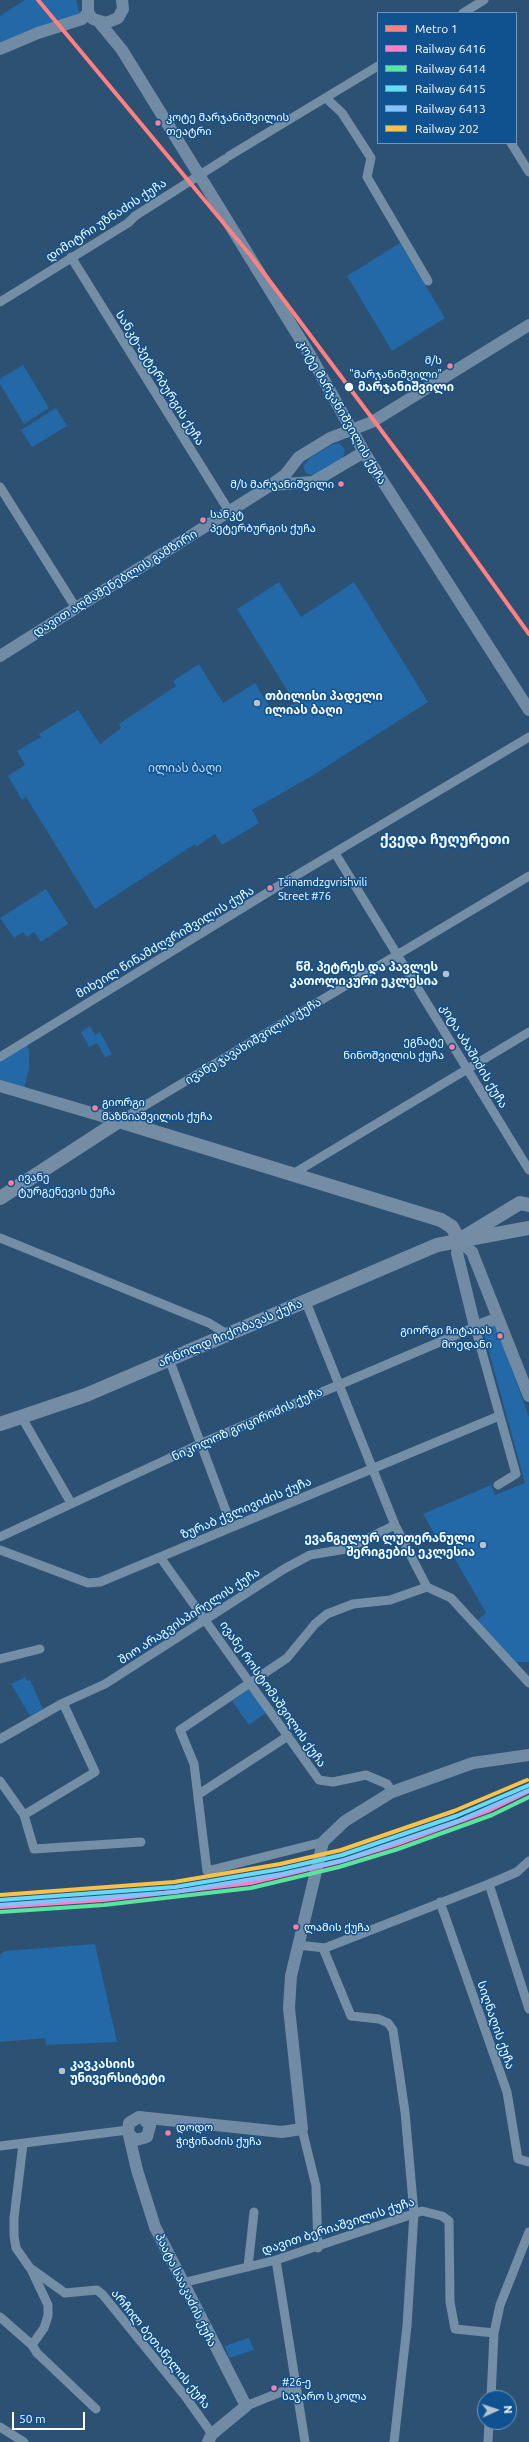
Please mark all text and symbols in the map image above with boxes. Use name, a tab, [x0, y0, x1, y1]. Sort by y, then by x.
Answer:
legend	[377, 12, 517, 144]
text: Metro 1	[415, 22, 458, 35]
text: Railway 6416	[415, 42, 486, 55]
text: Railway 6414	[415, 62, 486, 75]
text: Railway 6415	[415, 82, 486, 95]
text: Railway 6413	[415, 102, 486, 115]
place label: კოტე მარჯანიშვილის თეატრი	[166, 110, 289, 136]
marker: კოტე მარჯანიშვილის თეატრი	[153, 118, 163, 128]
text: Railway 202	[415, 122, 479, 135]
street label: დიმიტრი უზნაძის ქუჩა	[43, 176, 169, 264]
street label: სანკტ-პეტერბურგის ქუჩა	[113, 308, 207, 448]
street label: კოტე მარჯანიშვილის ქუჩა	[294, 337, 390, 487]
place label: მ/ს "მარჯანიშვილი"	[349, 353, 442, 379]
marker: მ/ს "მარჯანიშვილი"	[445, 361, 455, 371]
place label: მარჯანიშვილი	[358, 380, 454, 394]
marker: მარჯანიშვილი	[343, 381, 355, 393]
place label: მ/ს მარჯანიშვილი	[230, 477, 334, 491]
marker: მ/ს მარჯანიშვილი	[336, 479, 346, 489]
place label: სანკტ პეტერბურგის ქუჩა	[210, 507, 316, 533]
marker: სანკტ პეტერბურგის ქუჩა	[198, 515, 208, 525]
street label: დავით აღმაშენებლის გამზირი	[30, 526, 200, 640]
place label: თბილისი პადელი ილიას ბაღი	[265, 689, 383, 717]
marker: თბილისი პადელი ილიას ბაღი	[252, 698, 262, 708]
park label: ილიას ბაღი	[148, 761, 222, 775]
district label: ქვედა ჩუღურეთი	[380, 831, 510, 847]
place label: Tsinamdzgvrishvili Street #76	[278, 875, 367, 901]
street label: მიხეილ წინამძღვრიშვილის ქუჩა	[73, 883, 257, 1001]
marker: Tsinamdzgvrishvili Street #76	[265, 883, 275, 893]
place label: წმ. პეტრეს და პავლეს კათოლიკური ეკლესია	[289, 960, 438, 988]
marker: წმ. პეტრეს და პავლეს კათოლიკური ეკლესია	[441, 969, 451, 979]
street label: ივანე ჯავახიშვილის ქუჩა	[182, 995, 324, 1087]
street label: კიტა აბაშიძის ქუჩა	[437, 1001, 511, 1111]
place label: ეგნატე ნინოშვილის ქუჩა	[343, 1034, 444, 1060]
marker: ეგნატე ნინოშვილის ქუჩა	[447, 1042, 457, 1052]
place label: გიორგი მაზნიაშვილის ქუჩა	[102, 1095, 212, 1121]
marker: გიორგი მაზნიაშვილის ქუჩა	[90, 1103, 100, 1113]
place label: ივანე ტურგენევის ქუჩა	[18, 1170, 115, 1196]
marker: ივანე ტურგენევის ქუჩა	[6, 1178, 16, 1188]
street label: არნოლდ ჩიქობავას ქუჩა	[156, 1296, 304, 1370]
place label: გიორგი ჩიტაიას მოედანი	[400, 1323, 492, 1349]
marker: გიორგი ჩიტაიას მოედანი	[495, 1331, 505, 1341]
street label: ნიკოლოზ გოცირიძის ქუჩა	[169, 1384, 325, 1464]
street label: ზურაბ ქვლივიძის ქუჩა	[179, 1474, 313, 1542]
place label: ევანგელურ ლუთერანული შერიგების ეკლესია	[305, 1531, 475, 1559]
marker: ევანგელურ ლუთერანული შერიგების ეკლესია	[478, 1540, 488, 1550]
street label: შიო არაგვისპირელის ქუჩა	[116, 1565, 262, 1667]
street label: ივანე როსტომაშვილის ქუჩა	[217, 1618, 329, 1770]
place label: ლამის ქუჩა	[304, 1920, 370, 1934]
marker: ლამის ქუჩა	[291, 1922, 301, 1932]
street label: სიღნაღის ქუჩა	[474, 1979, 518, 2071]
place label: კავკასიის უნივერსიტეტი	[70, 2057, 165, 2085]
marker: კავკასიის უნივერსიტეტი	[57, 2066, 67, 2076]
place label: დოდო ჭიჭინაძის ქუჩა	[176, 2120, 262, 2146]
marker: დოდო ჭიჭინაძის ქუჩა	[163, 2128, 173, 2138]
street label: დავით ბერიაშვილის ქუჩა	[260, 2194, 416, 2258]
street label: პაატა სააკაძის ქუჩა	[152, 2231, 220, 2349]
street label: არჩილ ბეთანელის ქუჩა	[108, 2286, 214, 2412]
place label: #26-ე საჯარო სკოლა	[282, 2375, 367, 2401]
marker: #26-ე საჯარო სკოლა	[269, 2383, 279, 2393]
north arrow	[477, 2390, 517, 2430]
scale bar	[14, 2404, 87, 2430]
text: N	[502, 2405, 514, 2414]
text: 50 m	[19, 2412, 46, 2425]

